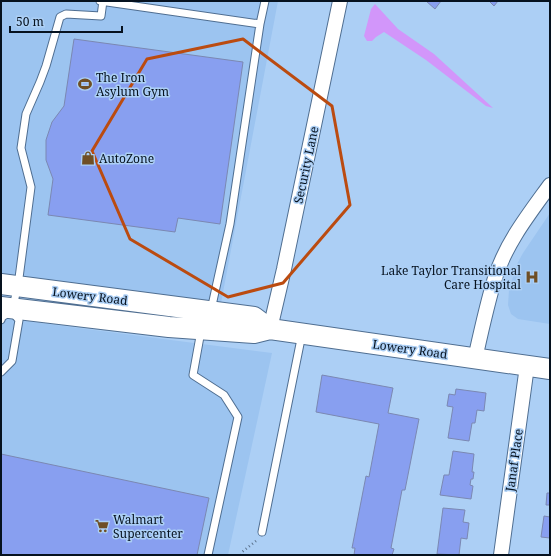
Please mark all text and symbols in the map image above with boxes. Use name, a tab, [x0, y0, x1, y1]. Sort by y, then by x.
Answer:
scale bar	[10, 8, 122, 34]
text: 50 m	[16, 13, 44, 30]
place label: The Iron Asylum Gym	[96, 69, 169, 100]
sports icon: The Iron Asylum Gym	[77, 76, 93, 92]
street label: Security Lane	[290, 125, 322, 205]
shop icon: AutoZone	[80, 150, 96, 166]
place label: AutoZone	[99, 150, 154, 167]
place label: Lake Taylor Transitional Care Hospital	[381, 262, 521, 293]
hospital icon: Lake Taylor Transitional Care Hospital	[524, 269, 540, 285]
street label: Lowery Road	[51, 283, 129, 309]
street label: Lowery Road	[371, 335, 449, 363]
street label: Janaf Place	[501, 428, 527, 493]
place label: Walmart Supercenter	[113, 511, 183, 542]
supermarket icon: Walmart Supercenter	[94, 518, 110, 534]

